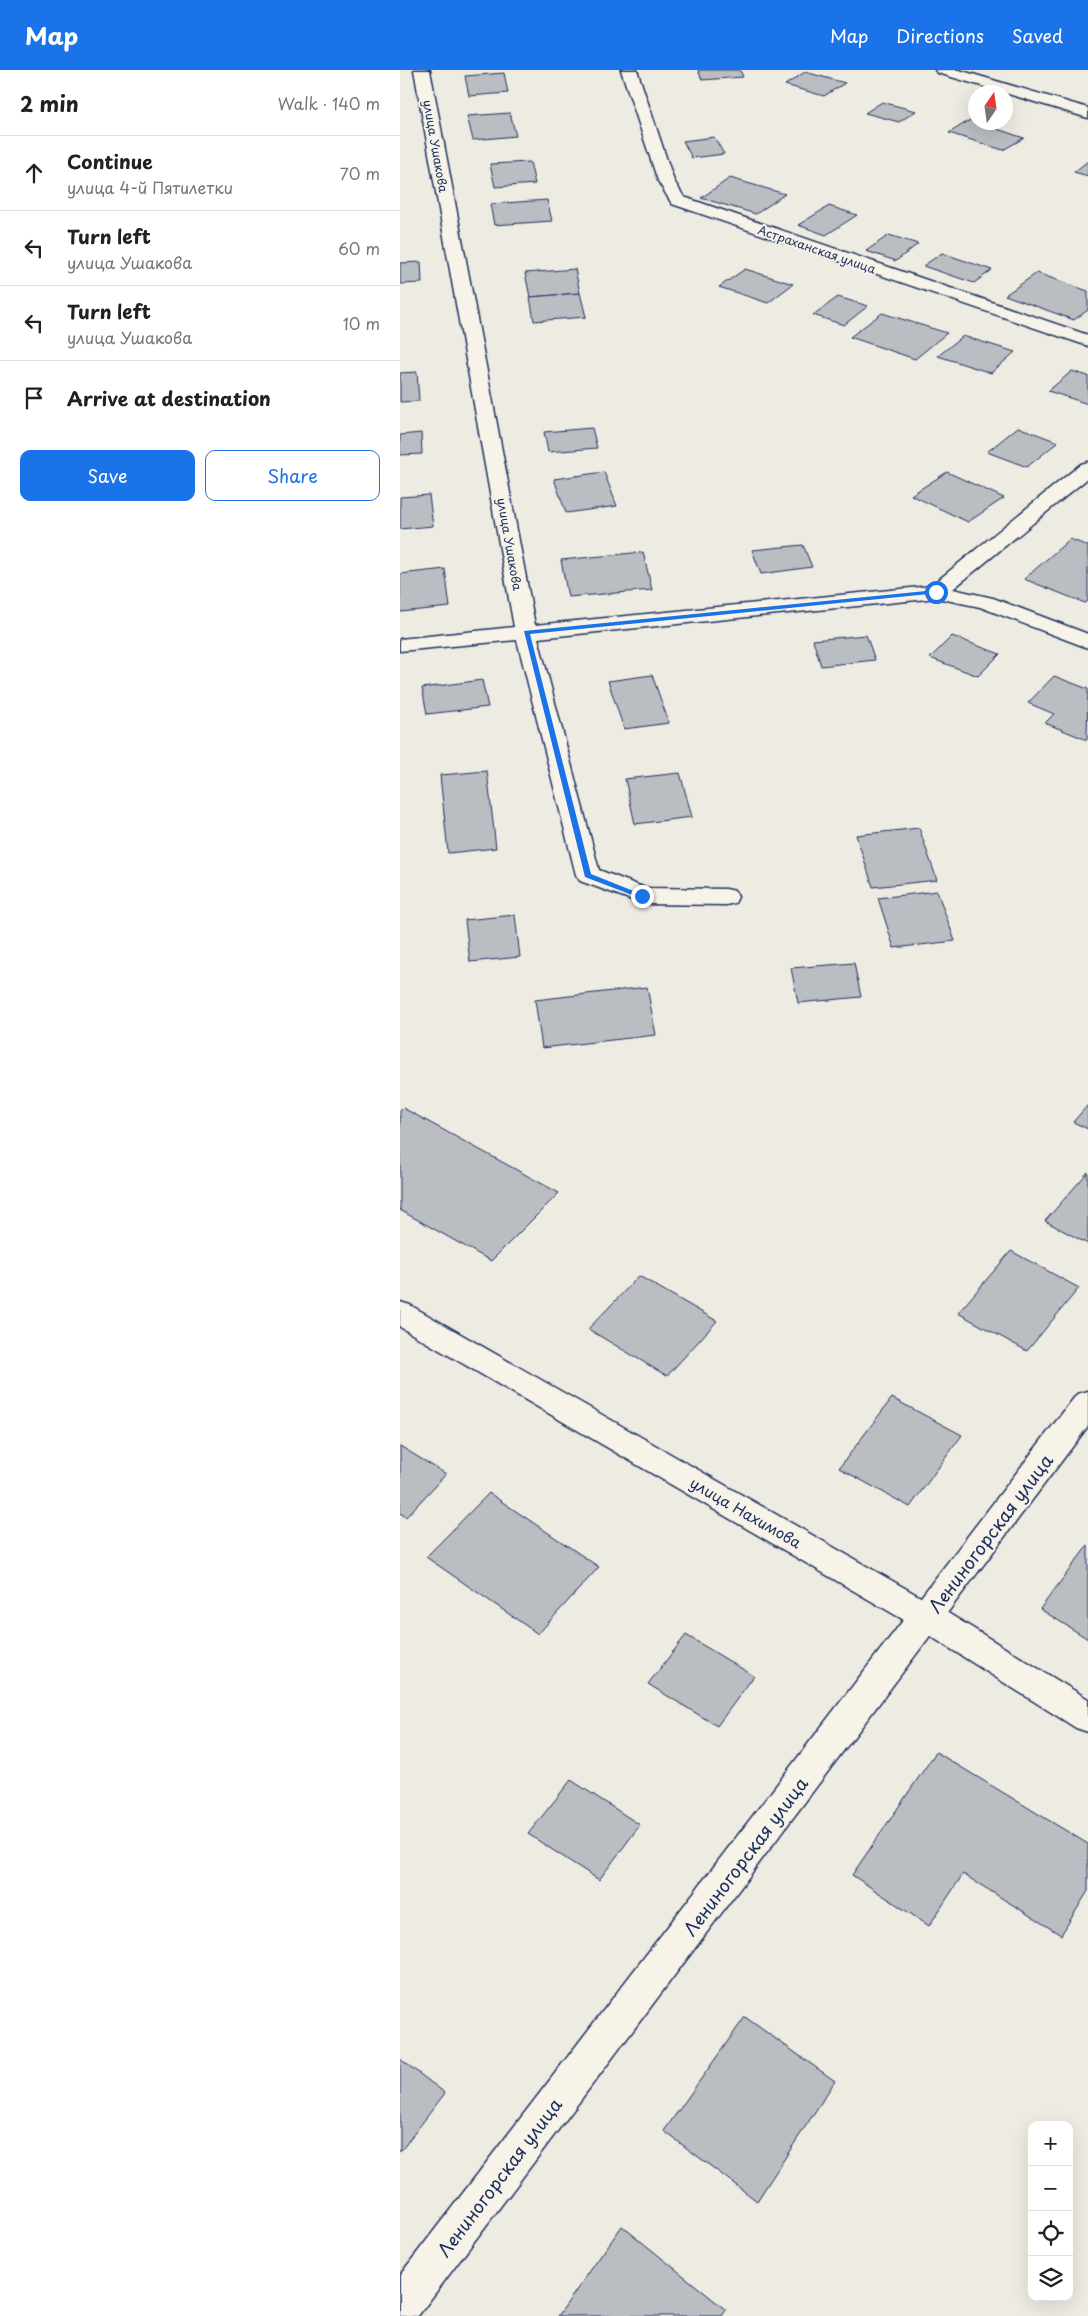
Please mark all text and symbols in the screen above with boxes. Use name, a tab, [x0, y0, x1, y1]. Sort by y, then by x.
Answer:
text: Map	[25, 17, 78, 53]
text: Map	[830, 22, 868, 49]
text: Directions	[896, 22, 984, 49]
text: Saved	[1012, 22, 1063, 49]
north arrow	[968, 85, 1013, 130]
text: 2 min	[20, 87, 79, 119]
text: Walk · 140 m	[278, 91, 380, 115]
street label: улица Ушакова	[419, 98, 453, 194]
text: Continue	[67, 147, 153, 175]
icon: ahead	[20, 159, 48, 187]
text: 70 m	[340, 161, 380, 185]
text: улица 4-й Пятилетки	[67, 175, 233, 199]
street label: Астраханская улица	[756, 220, 879, 278]
text: Turn left	[67, 222, 151, 250]
icon: left	[20, 234, 48, 262]
text: 60 m	[338, 236, 380, 260]
text: улица Ушакова	[67, 250, 192, 274]
text: Turn left	[67, 297, 151, 325]
icon: left	[20, 309, 48, 337]
text: 10 m	[343, 311, 380, 335]
text: улица Ушакова	[67, 325, 192, 349]
icon: arrive	[20, 384, 48, 412]
text: Arrive at destination	[67, 384, 271, 412]
button: Save	[20, 450, 195, 501]
button: Share	[205, 450, 380, 501]
street label: улица Ушакова	[493, 496, 527, 592]
route start	[925, 581, 948, 604]
route end	[631, 885, 654, 908]
street label: Лениногорская улица	[921, 1447, 1059, 1618]
street label: улица Нахимова	[686, 1471, 807, 1554]
street label: Лениногорская улица	[676, 1770, 814, 1941]
street label: Лениногорская улица	[430, 2091, 568, 2262]
map controls	[1028, 2121, 1073, 2301]
button: +	[1028, 2121, 1073, 2166]
button: −	[1028, 2166, 1073, 2211]
button: locate	[1028, 2211, 1073, 2256]
button: layers	[1028, 2256, 1073, 2301]

